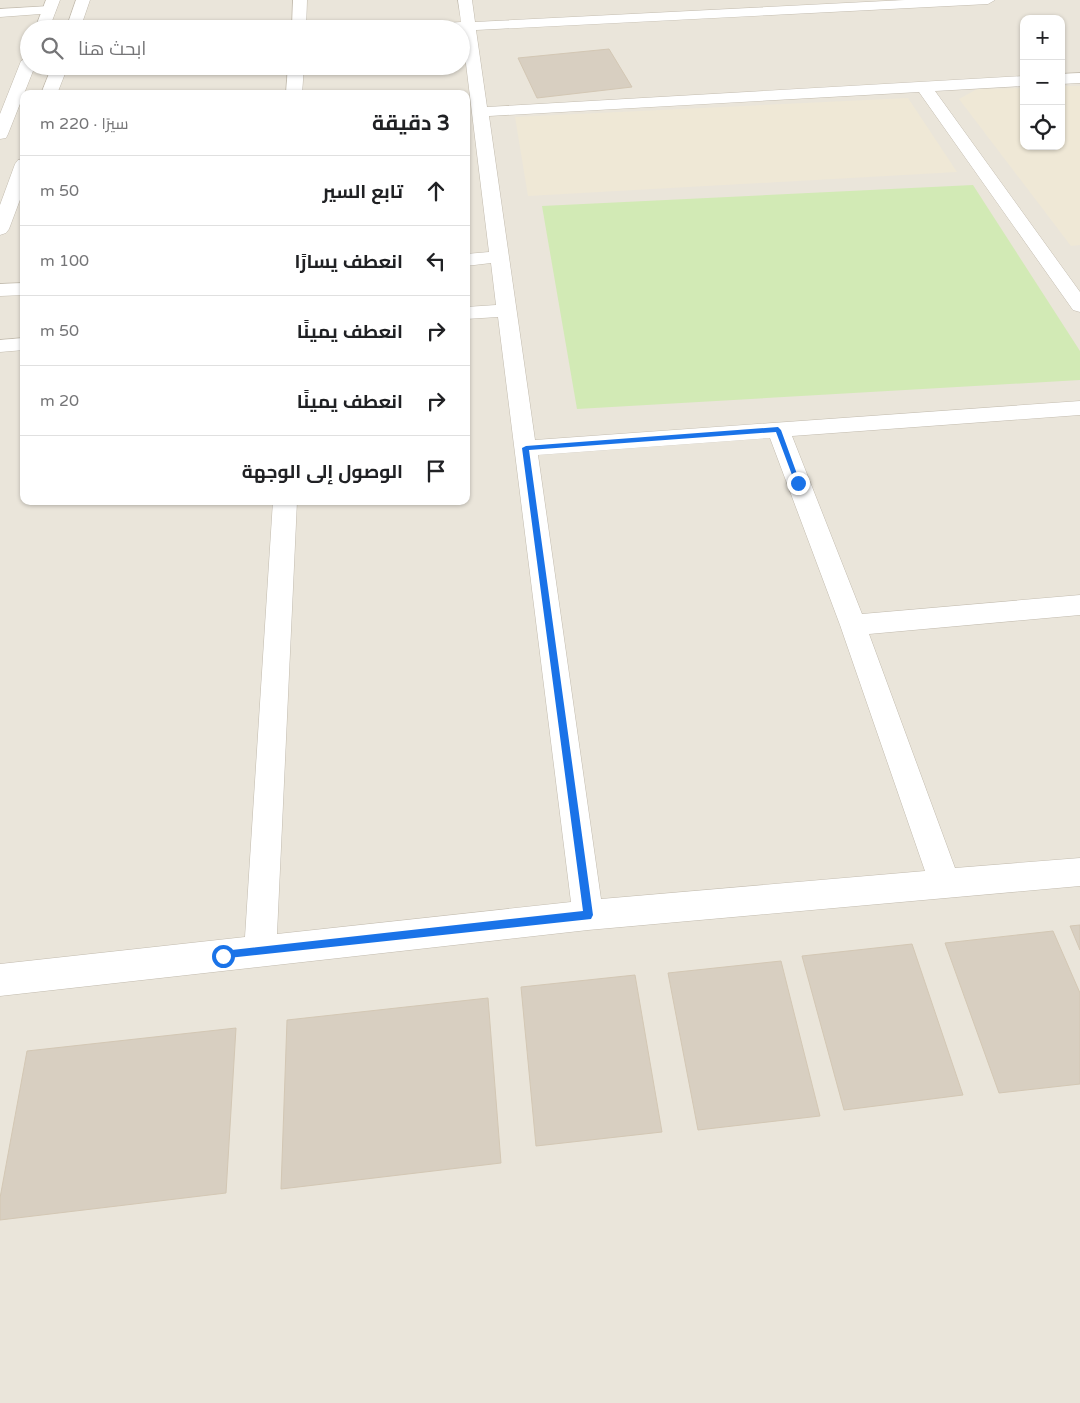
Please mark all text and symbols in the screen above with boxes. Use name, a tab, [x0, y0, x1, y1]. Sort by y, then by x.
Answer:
map controls	[1020, 15, 1065, 150]
button: +	[1020, 15, 1065, 60]
search box	[20, 20, 470, 75]
icon: search	[38, 34, 66, 62]
text: ابحث هنا	[78, 38, 146, 60]
button: −	[1020, 60, 1065, 105]
button: locate	[1020, 105, 1065, 150]
text: 3 دقيقة	[372, 111, 450, 136]
text: سيرًا · 220 m	[40, 114, 129, 134]
icon: ahead	[422, 177, 450, 205]
text: 50 m	[40, 181, 79, 201]
text: تابع السير	[323, 181, 403, 203]
icon: left	[422, 247, 450, 275]
text: 100 m	[40, 251, 89, 271]
text: انعطف يسارًا	[294, 251, 403, 273]
icon: right	[422, 317, 450, 345]
text: 50 m	[40, 321, 79, 341]
text: انعطف يمينًا	[297, 321, 403, 343]
icon: right	[422, 387, 450, 415]
text: 20 m	[40, 391, 79, 411]
text: انعطف يمينًا	[297, 391, 403, 413]
icon: arrive	[422, 457, 450, 485]
text: الوصول إلى الوجهة	[242, 461, 403, 483]
route end	[787, 472, 810, 495]
route start	[212, 945, 235, 968]

